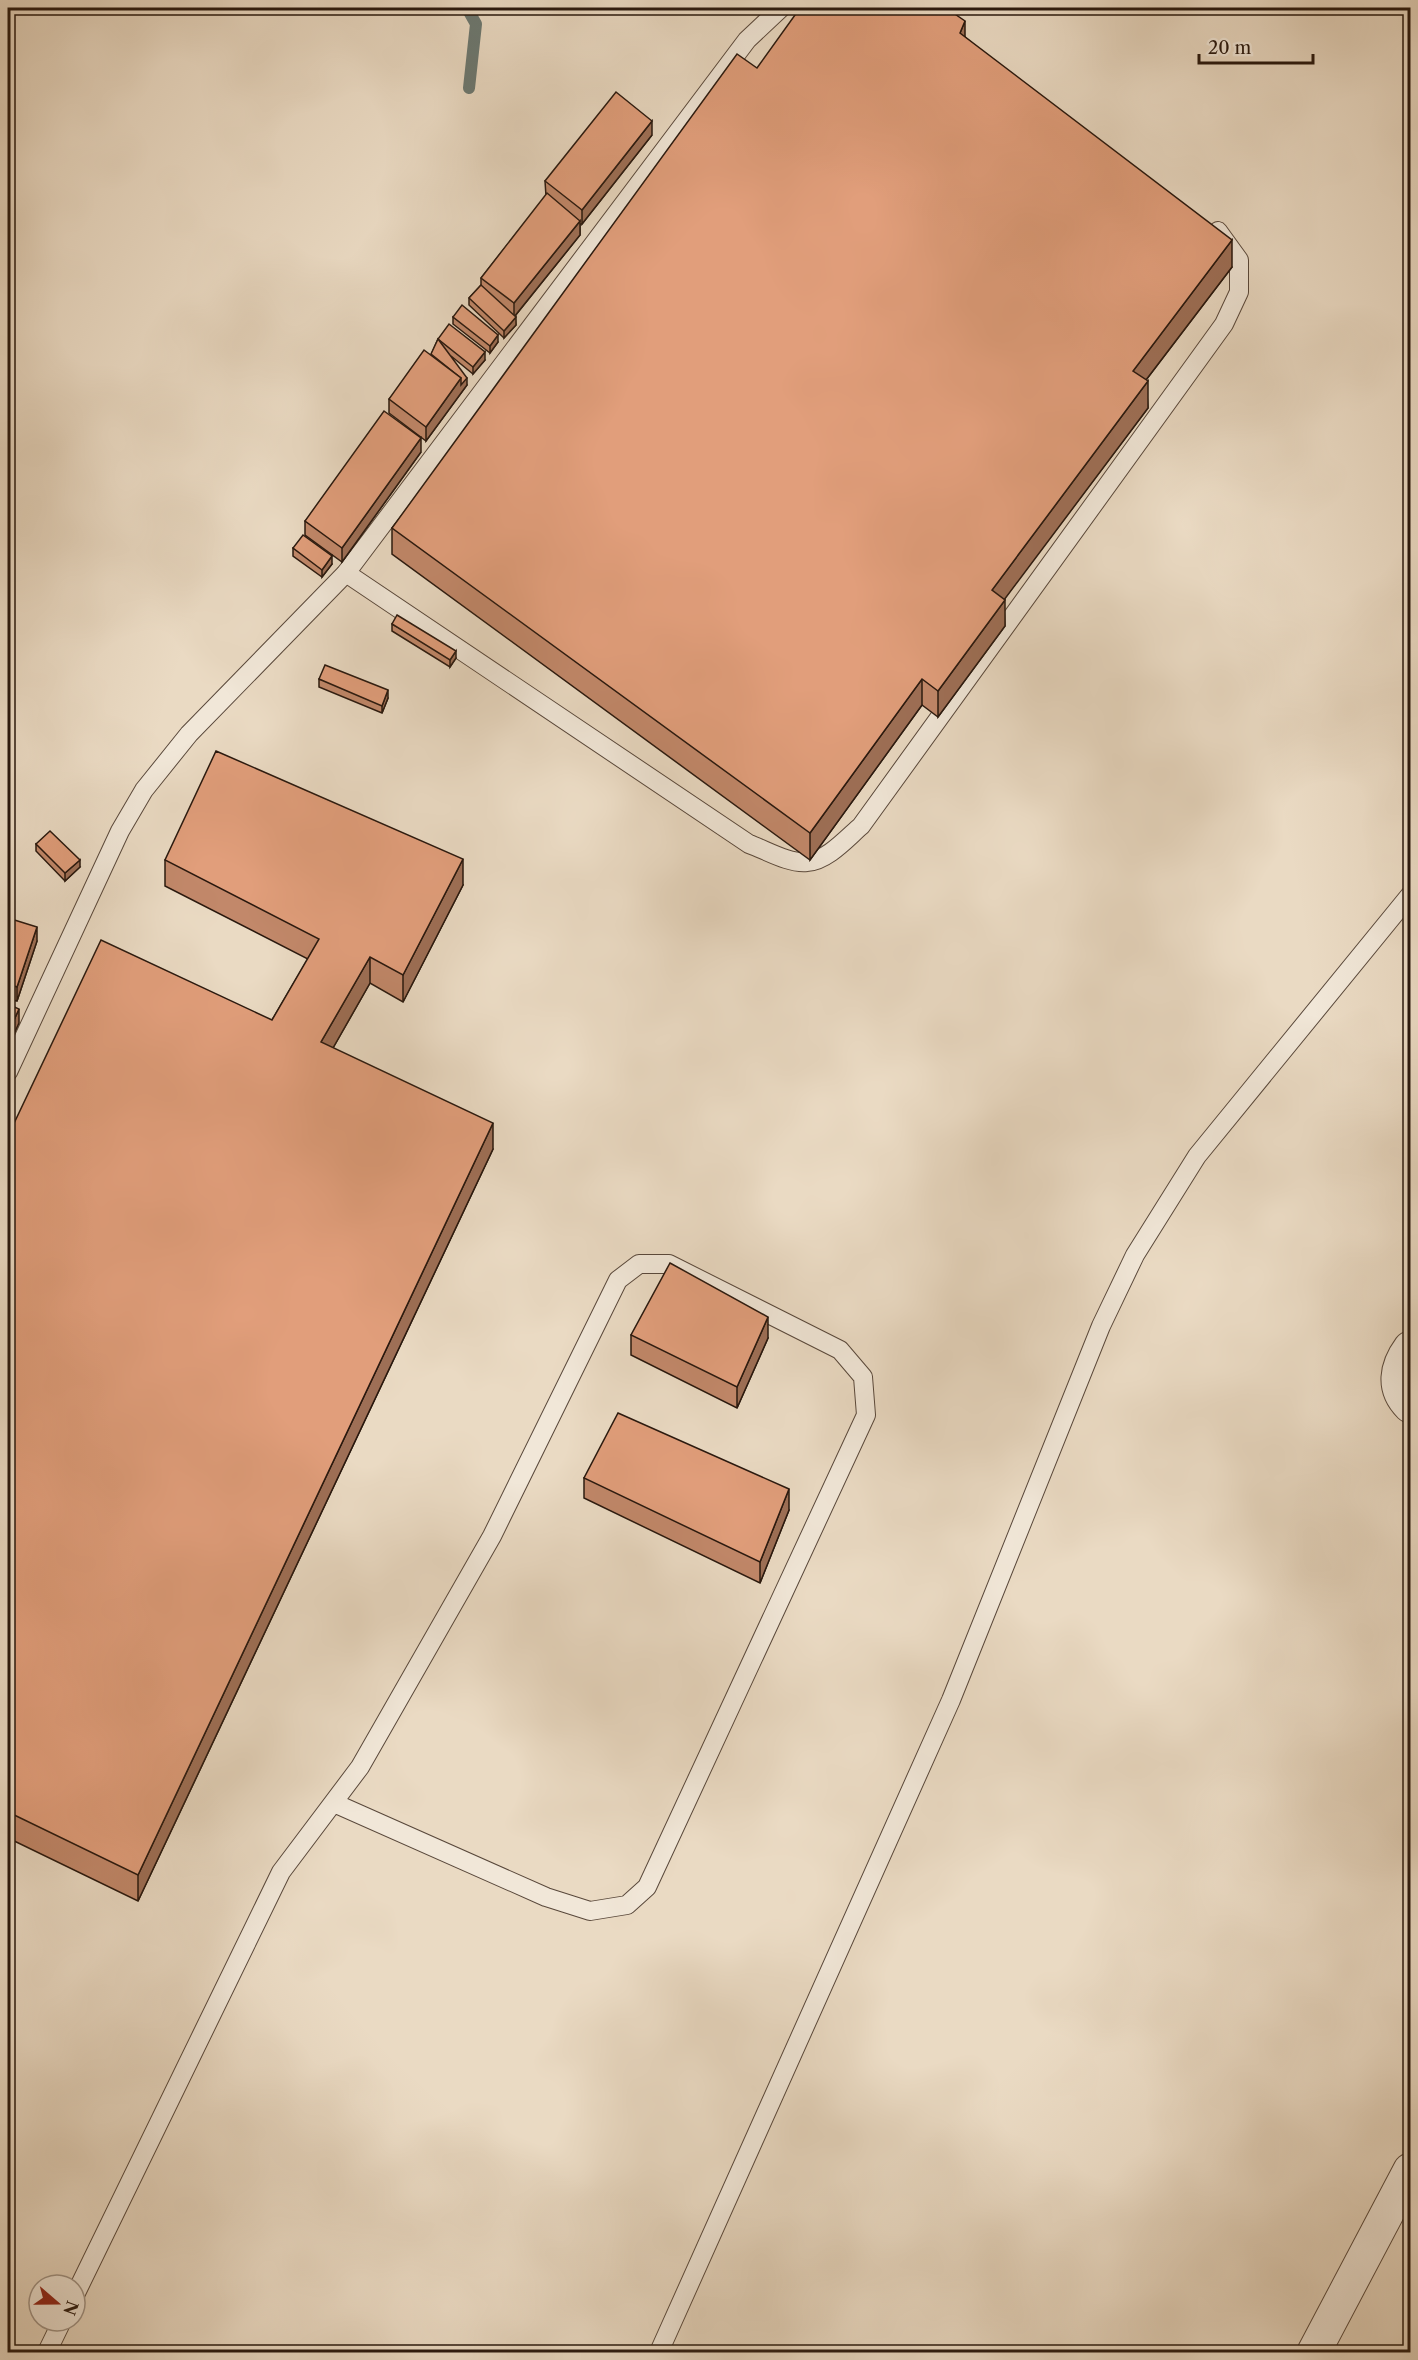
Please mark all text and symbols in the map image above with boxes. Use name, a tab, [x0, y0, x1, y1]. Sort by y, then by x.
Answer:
scale bar	[1199, 27, 1313, 65]
text: 20 m	[1208, 37, 1252, 59]
north arrow	[27, 2273, 87, 2333]
text: N	[59, 2298, 83, 2318]

